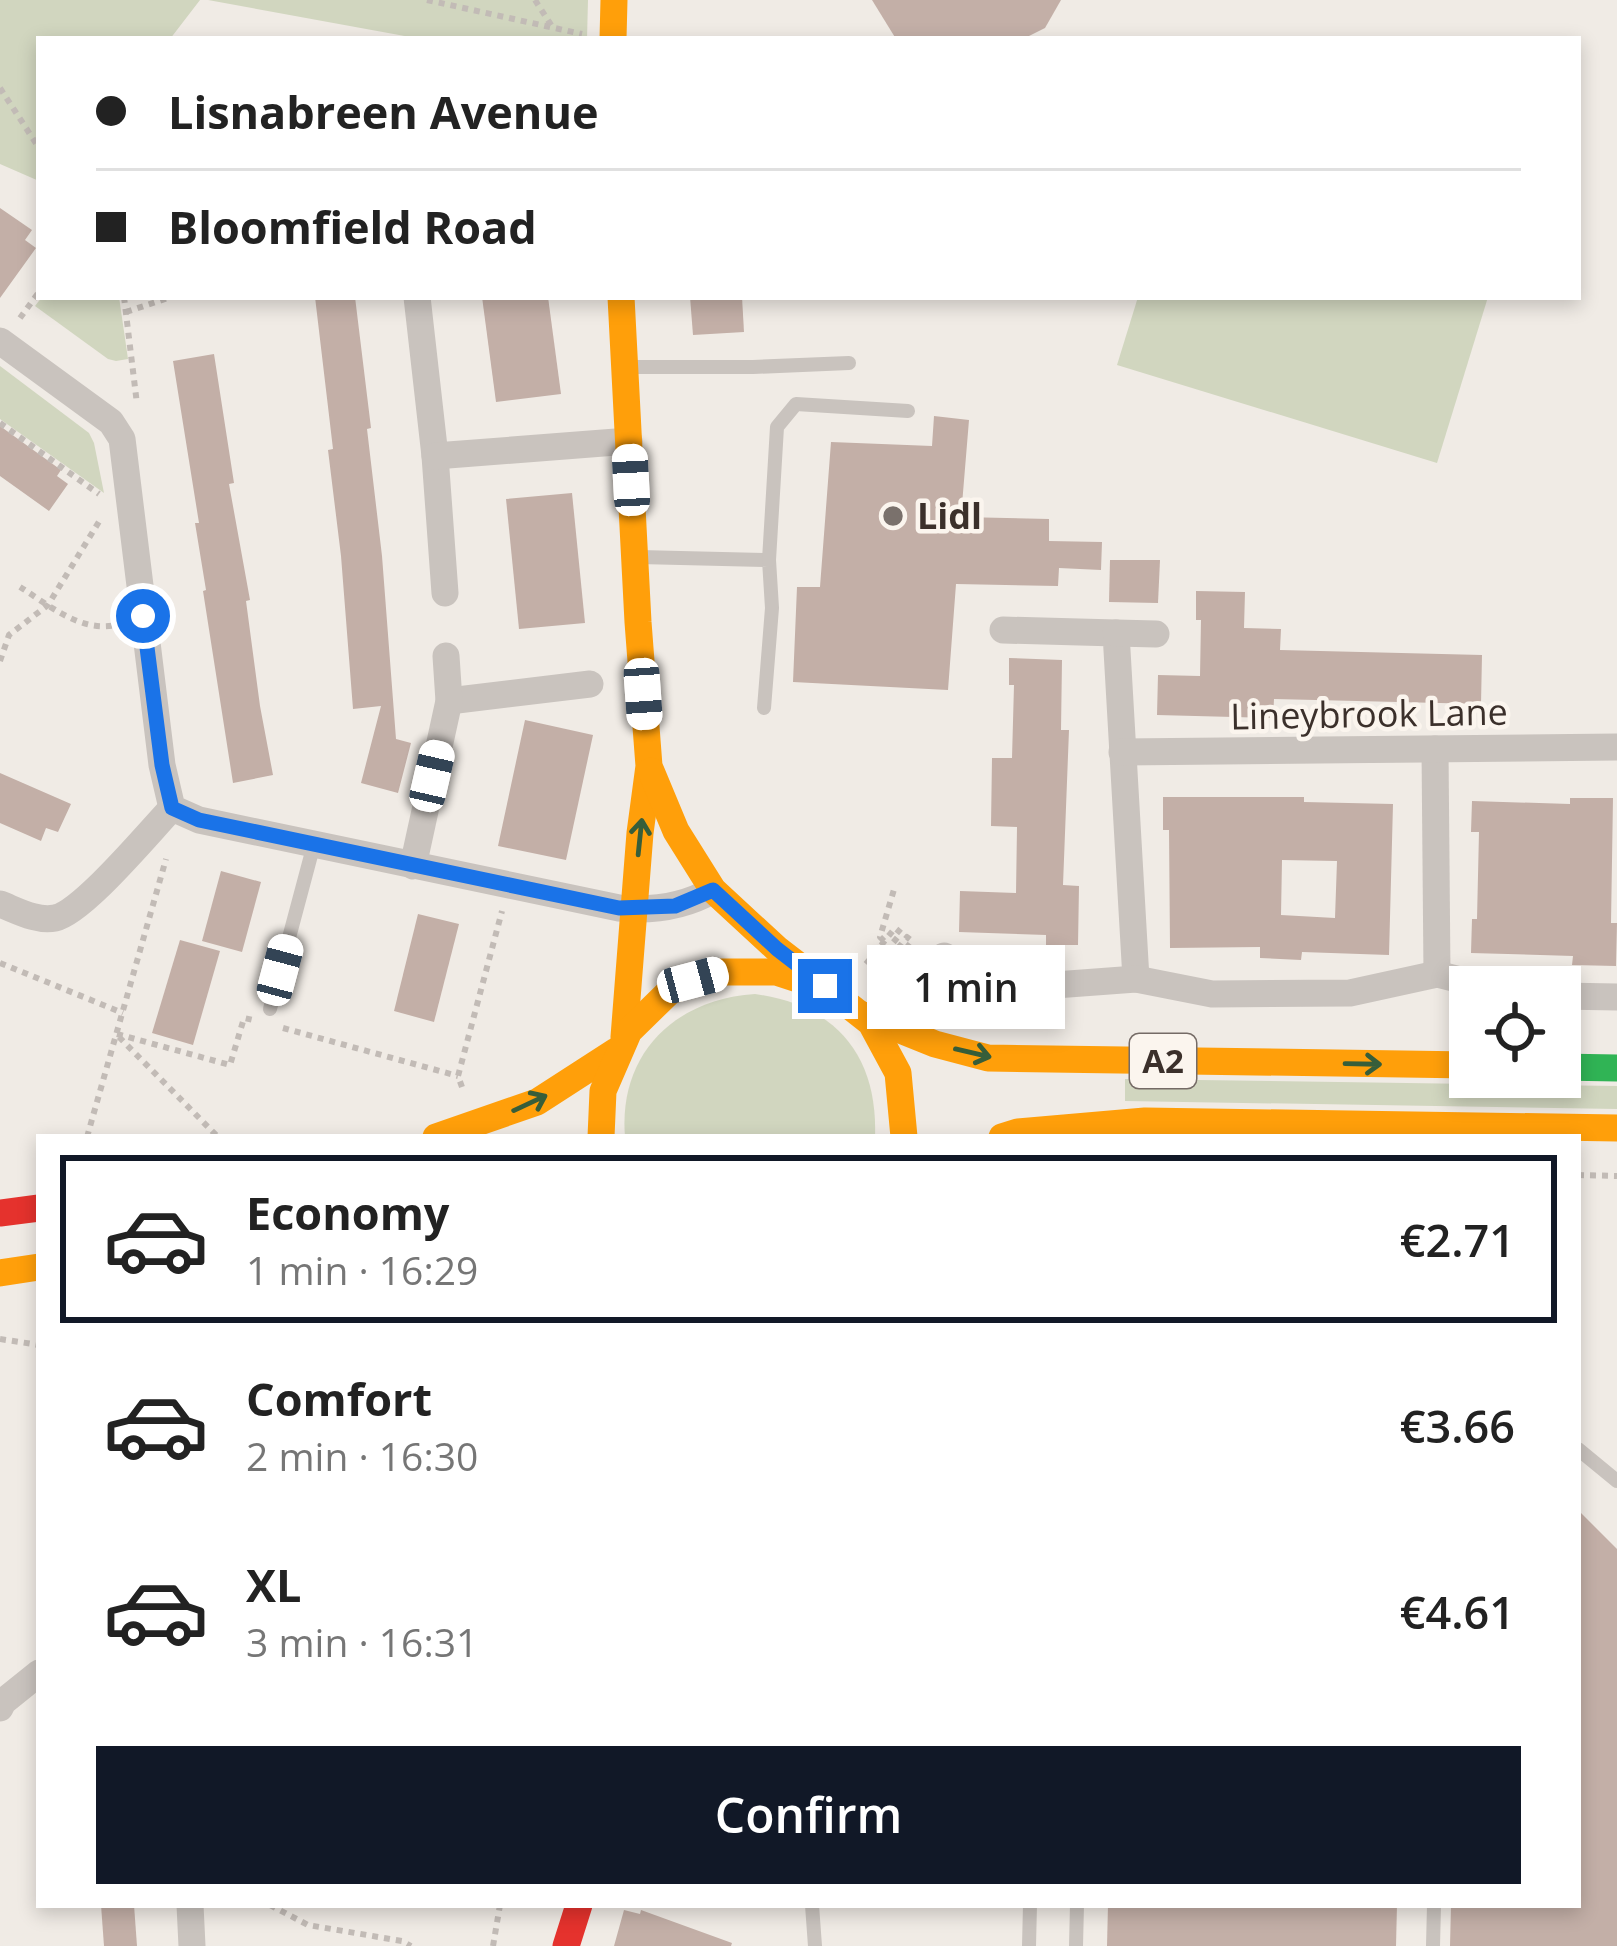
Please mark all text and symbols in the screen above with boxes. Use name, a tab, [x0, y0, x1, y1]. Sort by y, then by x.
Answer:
text: Lisnabreen Avenue	[168, 81, 599, 142]
text: Bloomfield Road	[168, 196, 537, 257]
car	[611, 443, 651, 517]
place label: Lidl	[917, 491, 982, 540]
marker: Lidl	[880, 503, 906, 529]
route start	[116, 589, 170, 643]
car	[623, 657, 663, 731]
street label: Lineybrook Lane	[1230, 687, 1508, 740]
car	[406, 737, 458, 815]
one-way arrow	[629, 818, 652, 857]
car	[253, 931, 307, 1009]
callout: 1 min	[867, 944, 1065, 1028]
car	[654, 953, 732, 1007]
route end	[798, 959, 852, 1013]
text: 1 min	[913, 960, 1019, 1013]
map controls	[1449, 966, 1581, 1098]
button: locate	[1449, 966, 1581, 1098]
road number: A2	[1130, 1034, 1196, 1088]
one-way arrow	[954, 1043, 992, 1066]
one-way arrow	[1343, 1053, 1382, 1075]
one-way arrow	[511, 1091, 547, 1113]
text: Economy	[246, 1182, 449, 1243]
icon: car	[102, 1185, 210, 1293]
text: €2.71	[1400, 1209, 1515, 1270]
text: 1 min · 16:29	[246, 1243, 478, 1296]
text: Comfort	[246, 1368, 432, 1429]
icon: car	[102, 1371, 210, 1479]
text: €3.66	[1400, 1395, 1515, 1456]
text: 2 min · 16:30	[246, 1429, 478, 1482]
text: XL	[246, 1554, 301, 1615]
icon: car	[102, 1557, 210, 1665]
text: €4.61	[1400, 1581, 1515, 1642]
text: 3 min · 16:31	[246, 1615, 478, 1668]
button: Confirm	[96, 1746, 1521, 1884]

